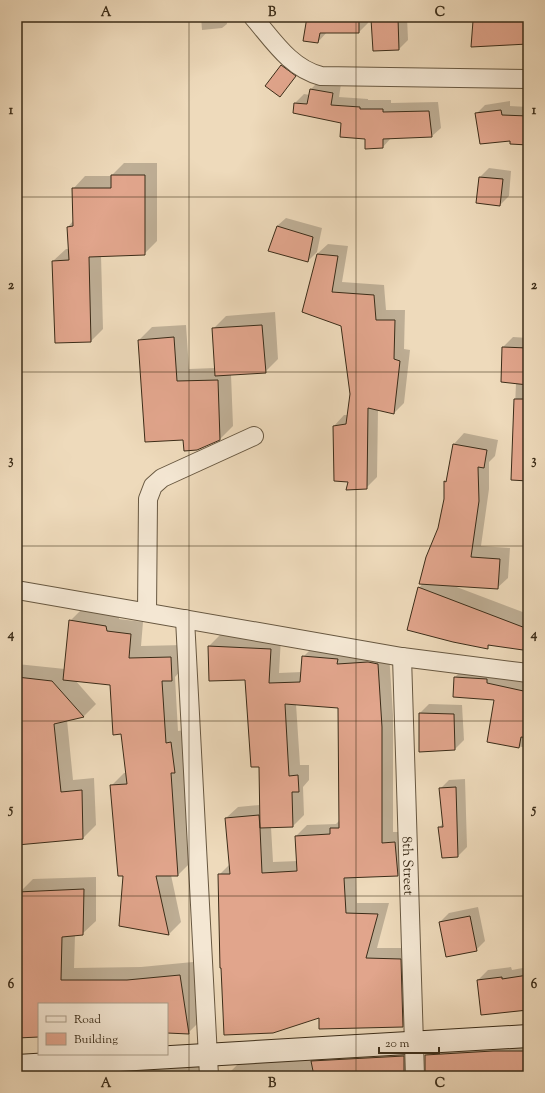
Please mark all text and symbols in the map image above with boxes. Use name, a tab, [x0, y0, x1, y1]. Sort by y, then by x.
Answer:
text: A	[101, 4, 112, 22]
text: B	[268, 4, 277, 22]
text: C	[435, 4, 445, 22]
text: 1	[9, 102, 14, 120]
text: 1	[532, 102, 537, 120]
text: 2	[8, 277, 15, 295]
text: 2	[531, 277, 538, 295]
text: 3	[8, 452, 14, 470]
text: 3	[531, 452, 537, 470]
text: 4	[7, 626, 15, 644]
text: 4	[530, 626, 538, 644]
text: 5	[8, 801, 14, 819]
text: 5	[531, 801, 537, 819]
street label: 8th Street	[396, 836, 417, 896]
text: 6	[8, 976, 15, 994]
text: 6	[531, 976, 538, 994]
legend	[38, 1003, 168, 1055]
text: Road	[74, 1011, 101, 1029]
scale bar	[379, 1029, 439, 1055]
text: Building	[74, 1031, 118, 1049]
text: 20 m	[385, 1035, 410, 1053]
text: A	[101, 1075, 112, 1093]
text: B	[268, 1075, 277, 1093]
text: C	[435, 1075, 445, 1093]

